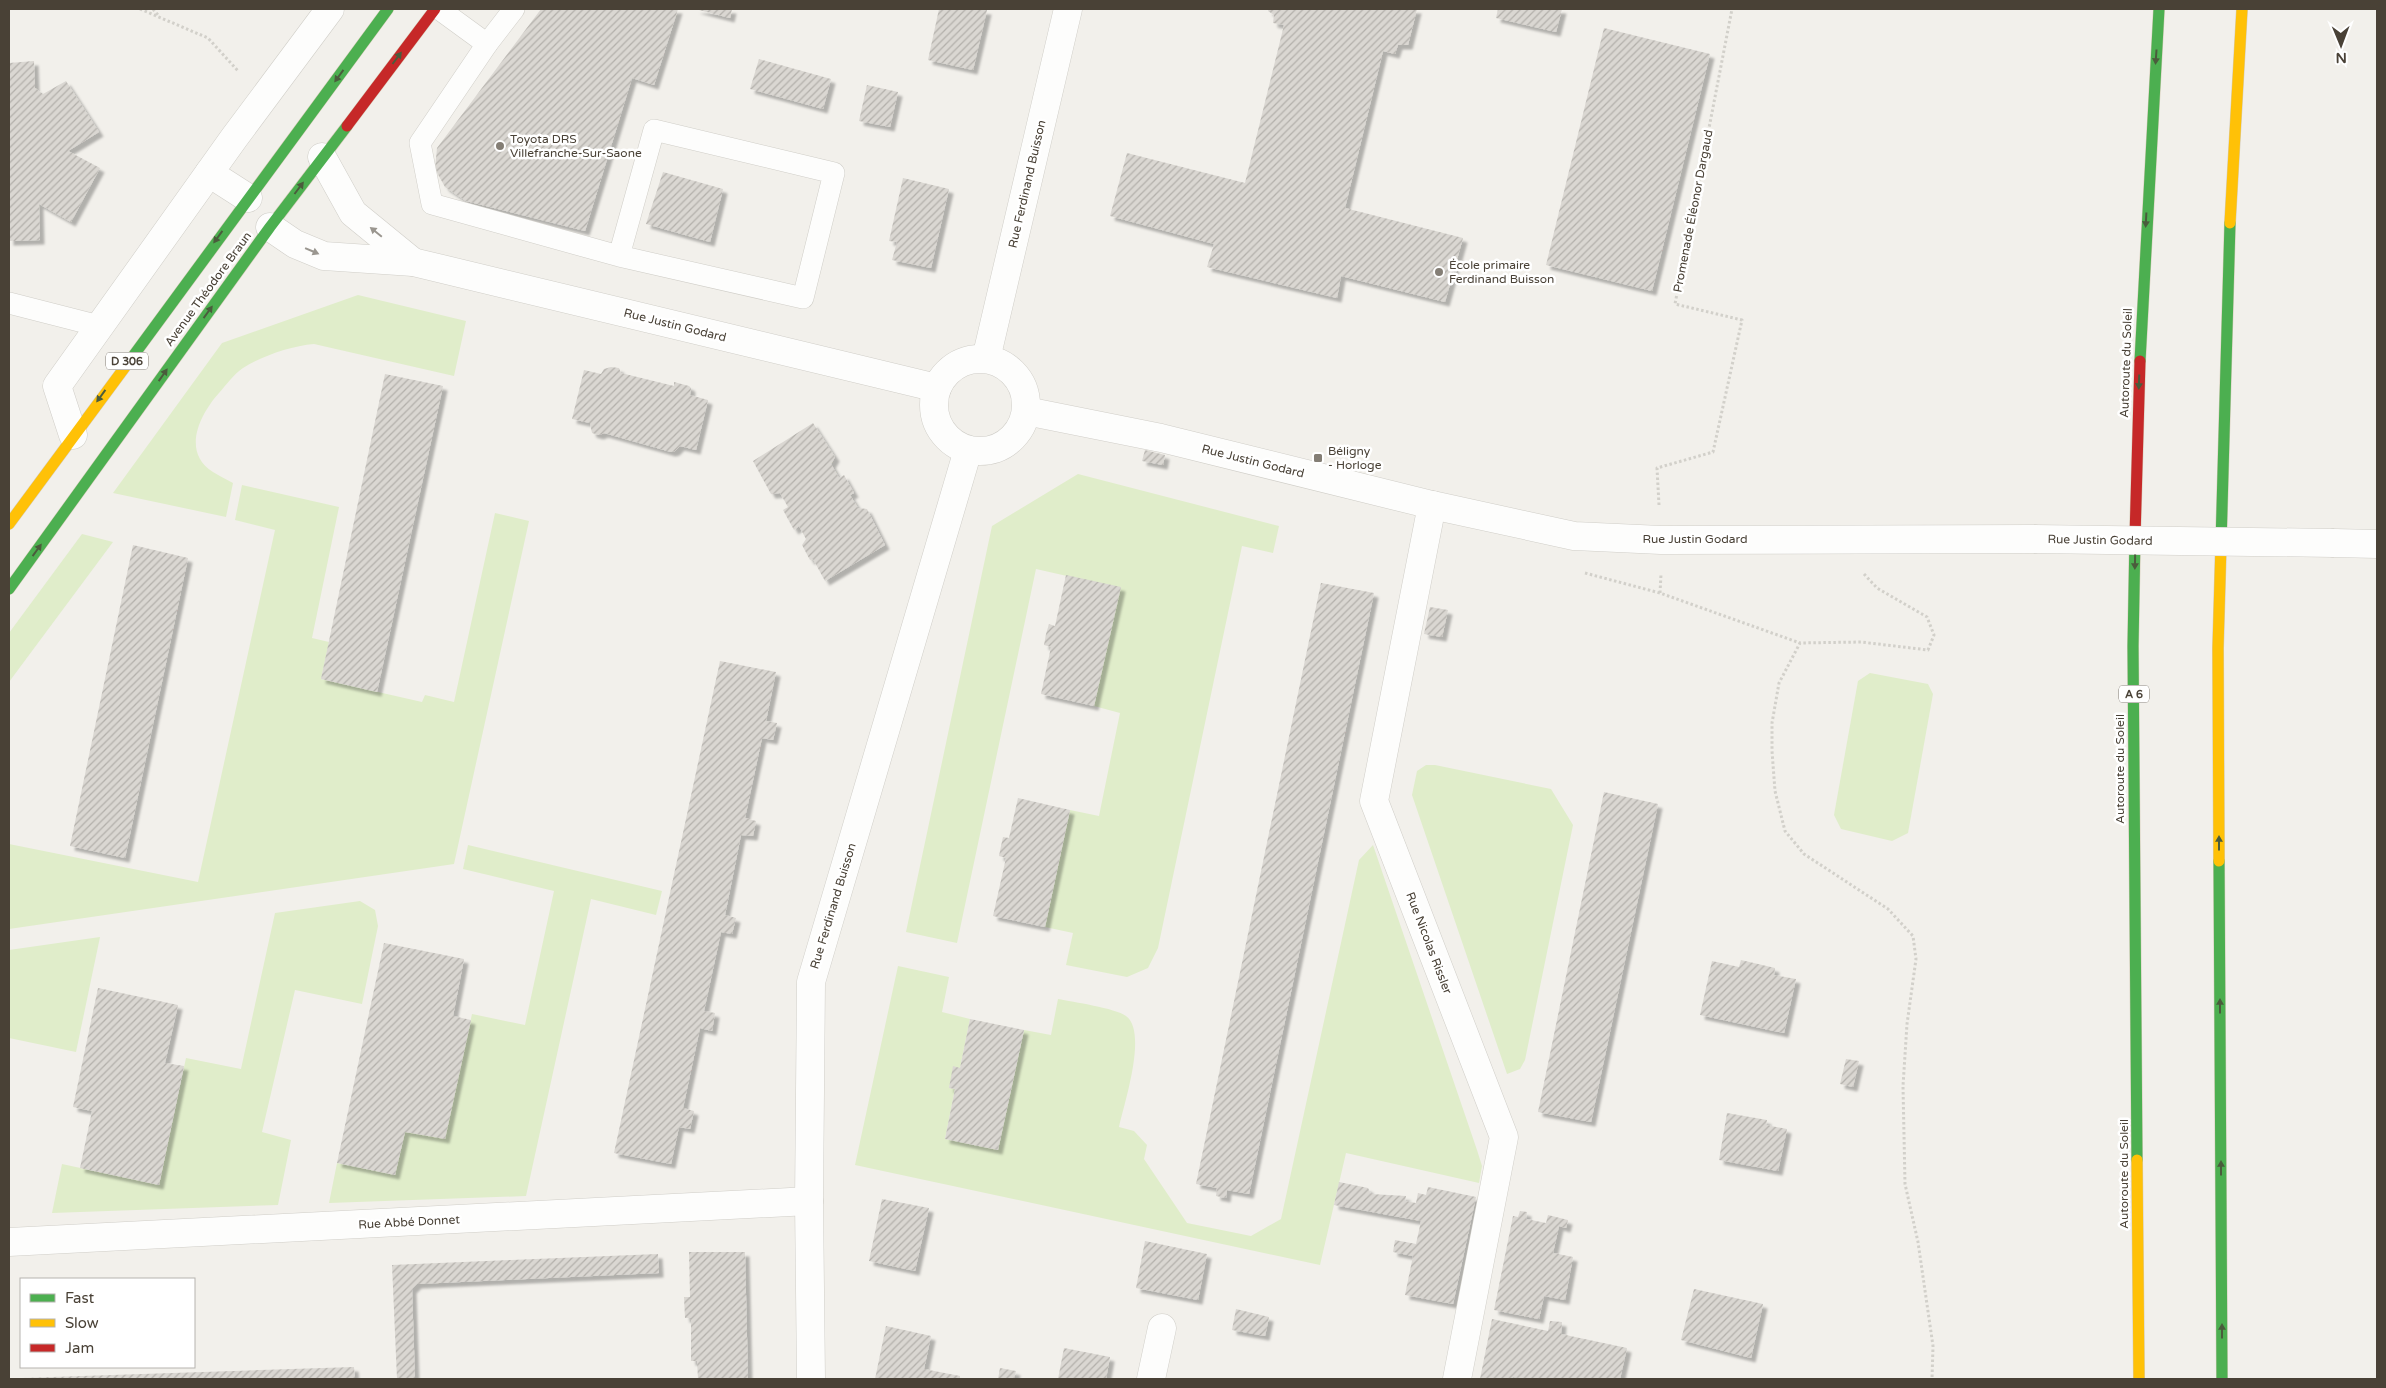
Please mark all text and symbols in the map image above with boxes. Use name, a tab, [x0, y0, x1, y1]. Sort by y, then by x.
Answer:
north arrow	[2316, 20, 2366, 70]
text: N	[2335, 49, 2347, 66]
one-way arrow	[2151, 50, 2159, 66]
one-way arrow	[392, 51, 402, 65]
one-way arrow	[334, 70, 344, 83]
street label: Rue Ferdinand Buisson	[1005, 119, 1049, 249]
street label: Promenade Éléonor Dargaud	[1670, 129, 1716, 293]
place label: Toyota DRS Villefranche-Sur-Saone	[510, 132, 642, 160]
marker: Toyota DRS Villefranche-Sur-Saone	[494, 140, 506, 152]
one-way arrow	[293, 182, 304, 195]
one-way arrow	[2142, 212, 2150, 228]
one-way arrow	[369, 226, 382, 237]
street label: Avenue Théodore Braun	[162, 229, 254, 349]
one-way arrow	[213, 230, 223, 244]
one-way arrow	[305, 247, 320, 255]
place label: École primaire Ferdinand Buisson	[1449, 258, 1554, 286]
marker: École primaire Ferdinand Buisson	[1433, 266, 1445, 278]
street label: Rue Justin Godard	[622, 305, 728, 345]
one-way arrow	[203, 306, 213, 319]
street label: Autoroute du Soleil	[2117, 308, 2135, 418]
road number: D 306	[106, 352, 148, 370]
one-way arrow	[158, 368, 168, 382]
one-way arrow	[2135, 374, 2143, 390]
one-way arrow	[96, 389, 107, 402]
street label: Rue Justin Godard	[1200, 441, 1306, 481]
place label: Béligny - Horloge	[1328, 444, 1382, 472]
marker: Béligny - Horloge	[1312, 452, 1324, 464]
street label: Rue Justin Godard	[1642, 532, 1748, 546]
street label: Rue Justin Godard	[2047, 532, 2153, 548]
one-way arrow	[32, 543, 42, 557]
one-way arrow	[2130, 554, 2138, 570]
road number: A 6	[2119, 686, 2149, 702]
street label: Autoroute du Soleil	[2113, 714, 2127, 824]
one-way arrow	[2215, 835, 2223, 851]
street label: Rue Ferdinand Buisson	[807, 841, 859, 971]
street label: Rue Nicolas Rissler	[1403, 890, 1455, 996]
one-way arrow	[2216, 997, 2224, 1013]
street label: Autoroute du Soleil	[2117, 1119, 2131, 1229]
one-way arrow	[2217, 1160, 2225, 1176]
street label: Rue Abbé Donnet	[358, 1212, 461, 1232]
legend	[20, 1278, 195, 1368]
text: Fast	[65, 1289, 95, 1307]
text: Slow	[65, 1314, 99, 1332]
one-way arrow	[2218, 1322, 2226, 1338]
text: Jam	[65, 1339, 94, 1357]

